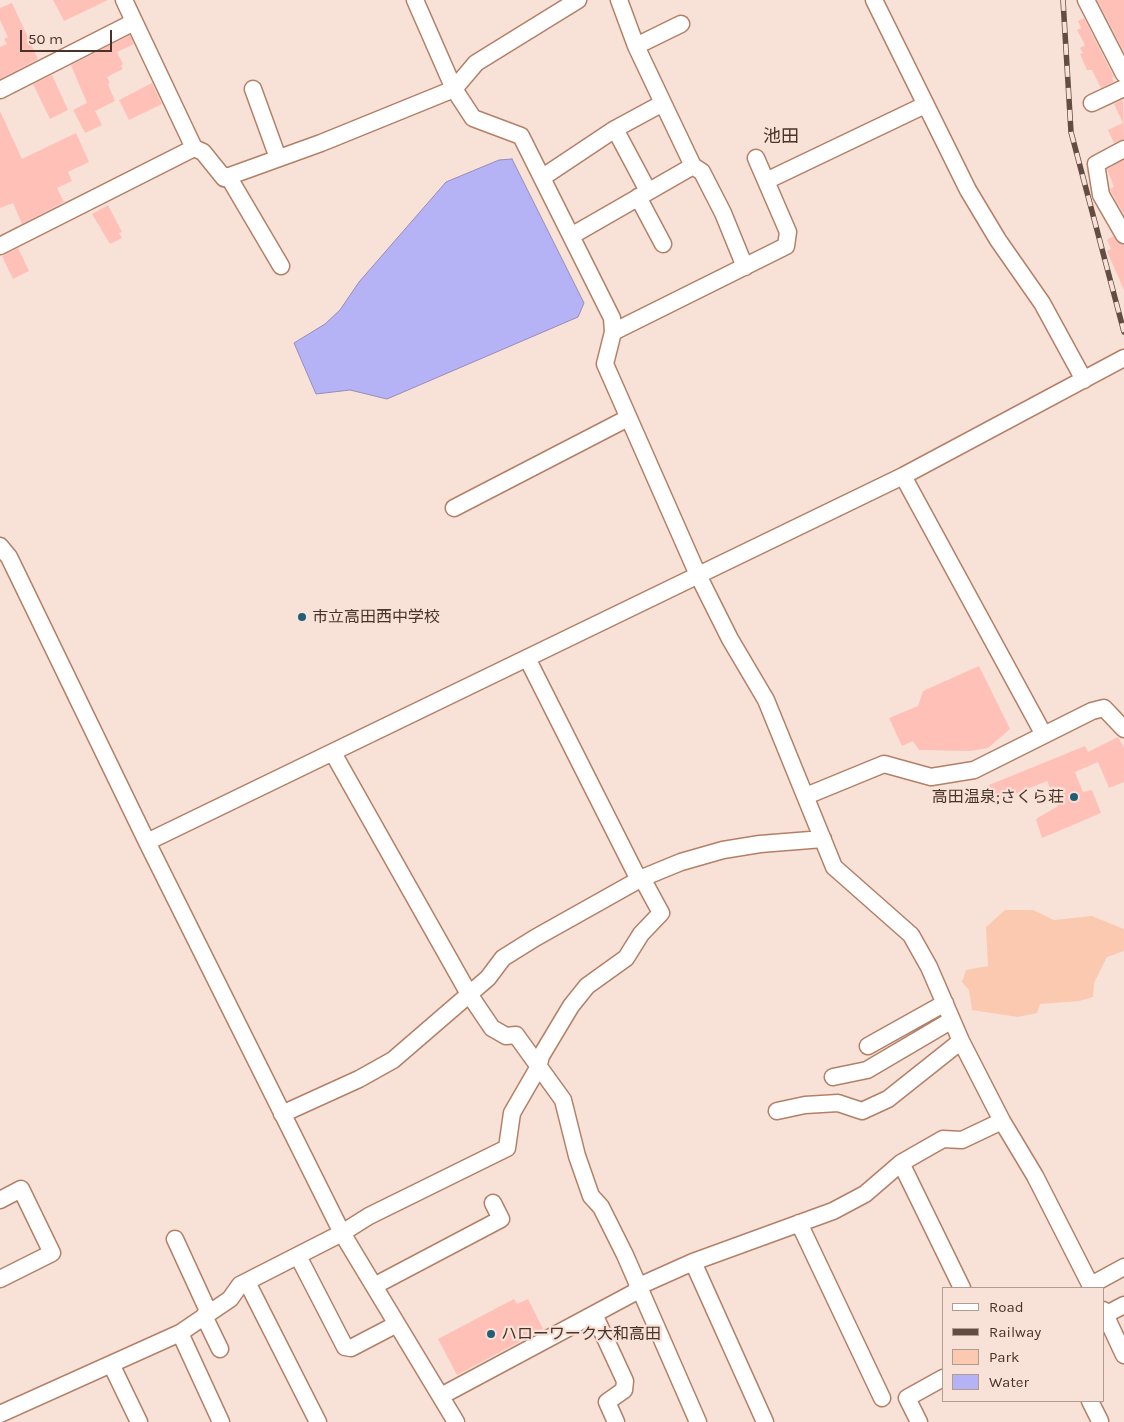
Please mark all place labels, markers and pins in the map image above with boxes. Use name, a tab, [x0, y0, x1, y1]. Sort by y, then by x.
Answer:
place label: 市立高田西中学校	[312, 607, 440, 627]
marker: 市立高田西中学校	[296, 611, 308, 623]
place label: 高田温泉;さくら荘	[932, 787, 1064, 807]
marker: 高田温泉;さくら荘	[1068, 791, 1080, 803]
place label: ハローワーク大和高田	[501, 1324, 661, 1344]
marker: ハローワーク大和高田	[485, 1328, 497, 1340]

